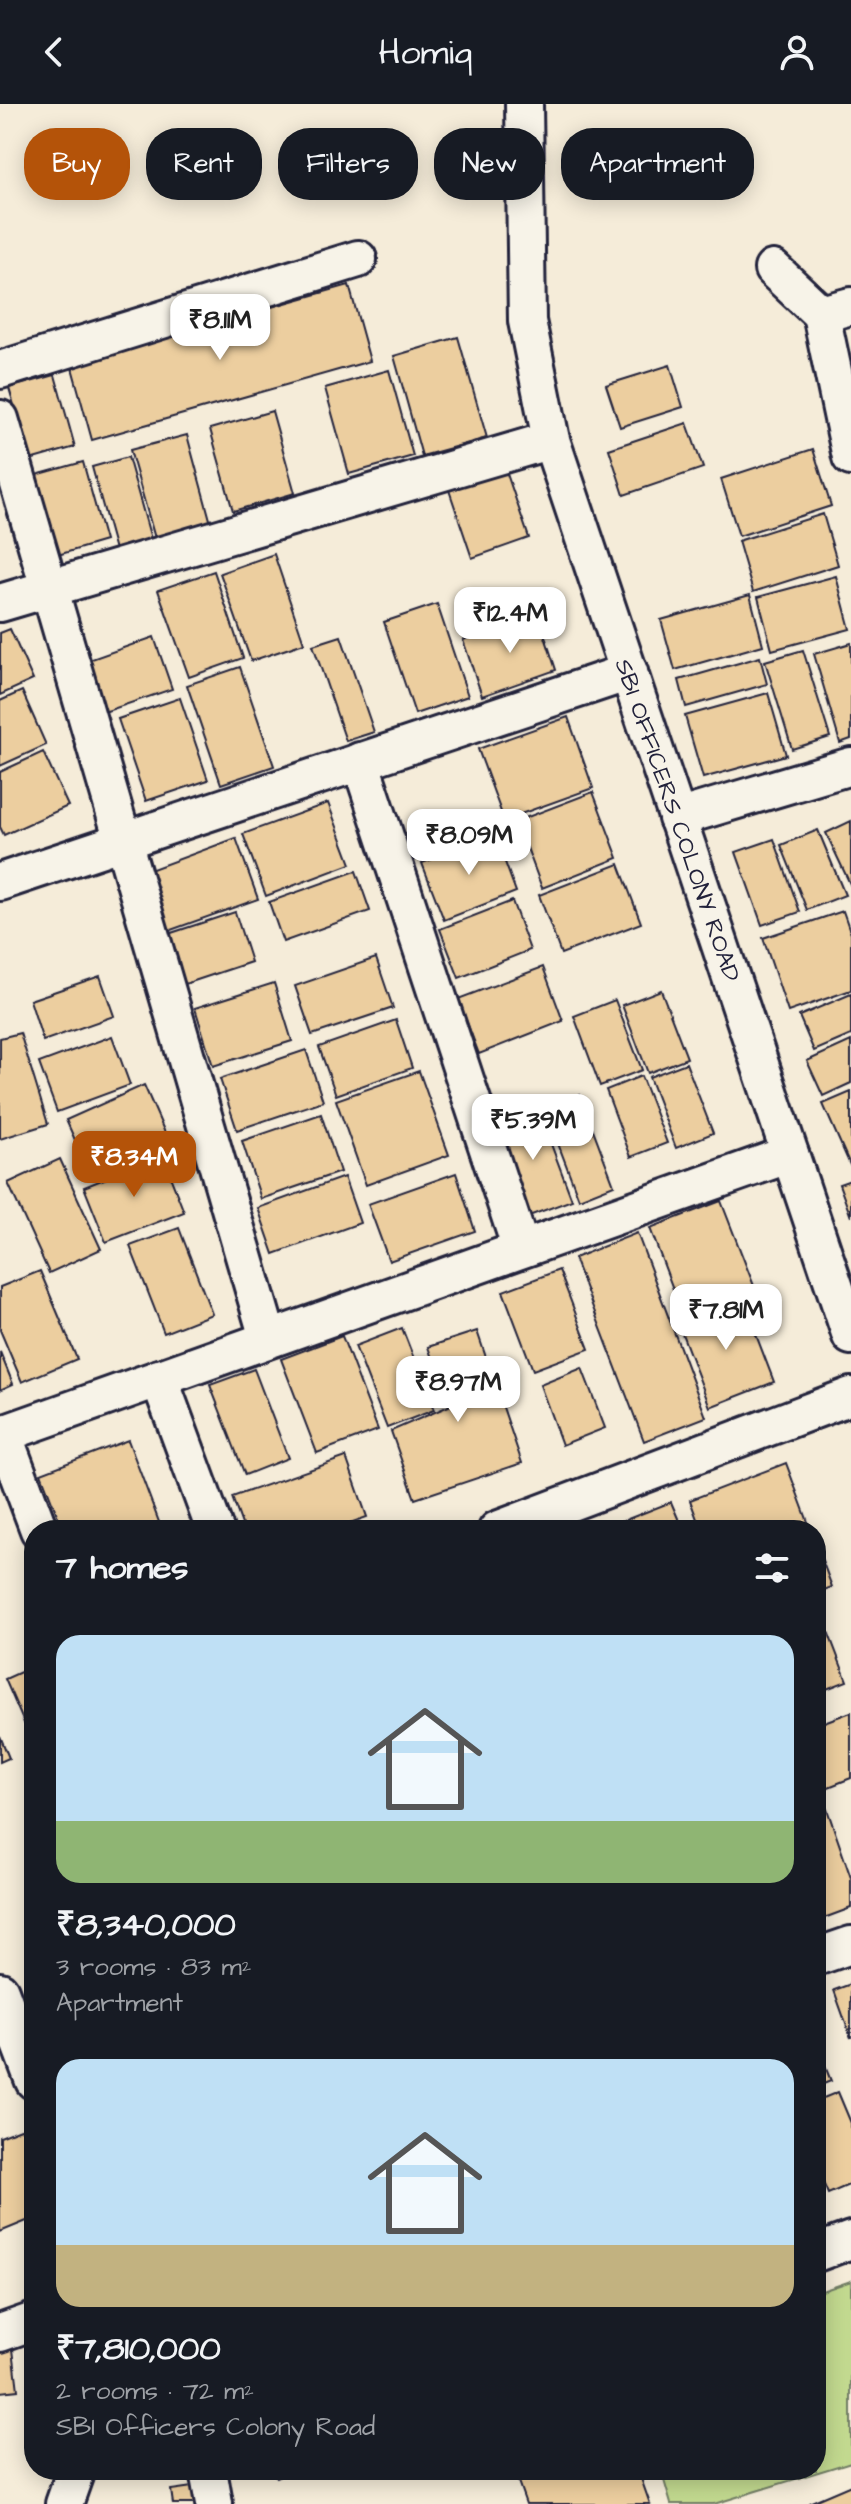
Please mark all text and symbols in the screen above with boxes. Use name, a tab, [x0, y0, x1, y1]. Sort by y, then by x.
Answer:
text: Homiq	[378, 27, 473, 78]
icon: back	[32, 30, 76, 74]
icon: person	[775, 30, 819, 74]
chip: Buy	[24, 128, 130, 200]
chip: Rent	[146, 128, 262, 200]
chip: Filters	[278, 128, 418, 200]
chip: New	[434, 128, 545, 200]
chip: Apartment	[561, 128, 754, 200]
pin: ₹8.11M	[155, 294, 285, 362]
text: ₹8.11M	[188, 302, 252, 338]
pin: ₹12.4M	[445, 587, 575, 655]
text: ₹12.4M	[472, 595, 548, 631]
street label: SBI OFFICERS COLONY ROAD	[606, 654, 748, 986]
pin: ₹8.09M	[404, 809, 534, 877]
text: ₹8.09M	[425, 817, 513, 853]
pin: ₹5.39M	[468, 1094, 598, 1162]
text: ₹5.39M	[490, 1102, 576, 1138]
pin: ₹8.34M	[69, 1131, 199, 1199]
text: ₹8.34M	[90, 1139, 178, 1175]
pin: ₹7.81M	[661, 1284, 791, 1352]
text: ₹7.81M	[688, 1292, 764, 1328]
pin: ₹8.97M	[393, 1356, 523, 1424]
text: ₹8.97M	[414, 1364, 502, 1400]
text: 7 homes	[56, 1544, 188, 1592]
icon: filters	[750, 1546, 794, 1590]
icon: home	[353, 1687, 497, 1831]
text: ₹8,340,000	[56, 1901, 236, 1949]
text: 3 rooms · 83 m²	[56, 1949, 251, 1985]
text: Apartment	[56, 1985, 183, 2021]
icon: home	[353, 2111, 497, 2255]
text: ₹7,810,000	[56, 2325, 221, 2373]
text: 2 rooms · 72 m²	[56, 2373, 254, 2409]
text: SBI Officers Colony Road	[56, 2409, 375, 2445]

